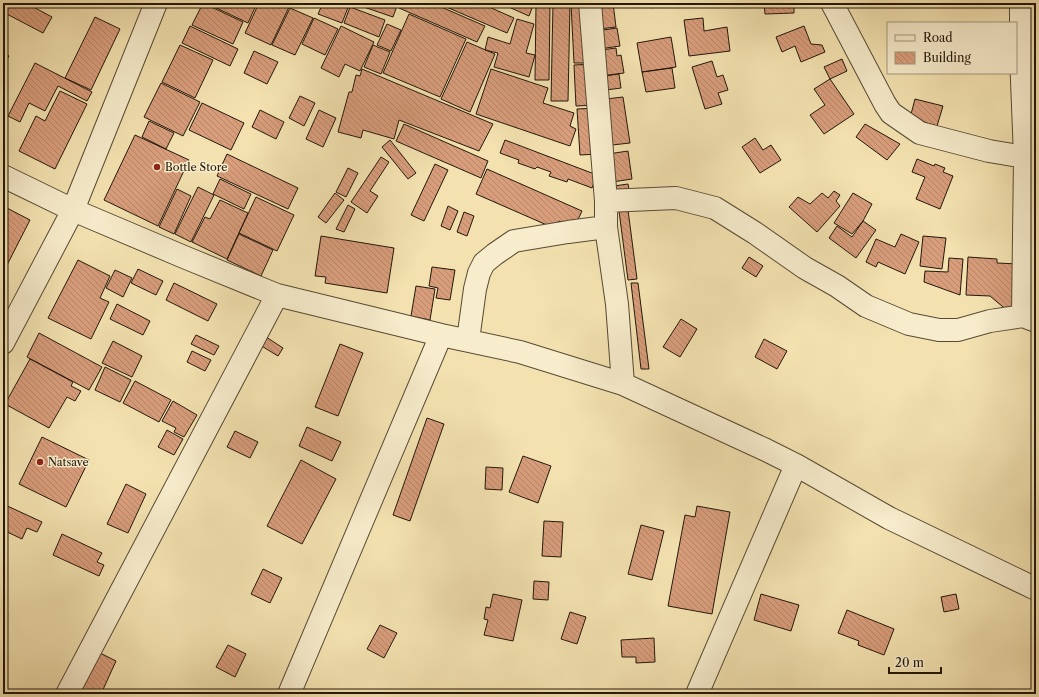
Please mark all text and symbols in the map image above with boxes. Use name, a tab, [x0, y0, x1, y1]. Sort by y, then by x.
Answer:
legend	[887, 22, 1017, 74]
text: Road	[923, 30, 953, 45]
text: Building	[923, 50, 971, 65]
place label: Bottle Store	[165, 160, 227, 174]
marker: Bottle Store	[152, 162, 162, 172]
place label: Natsave	[48, 455, 89, 469]
marker: Natsave	[35, 457, 45, 467]
scale bar	[889, 649, 941, 675]
text: 20 m	[895, 655, 924, 670]

